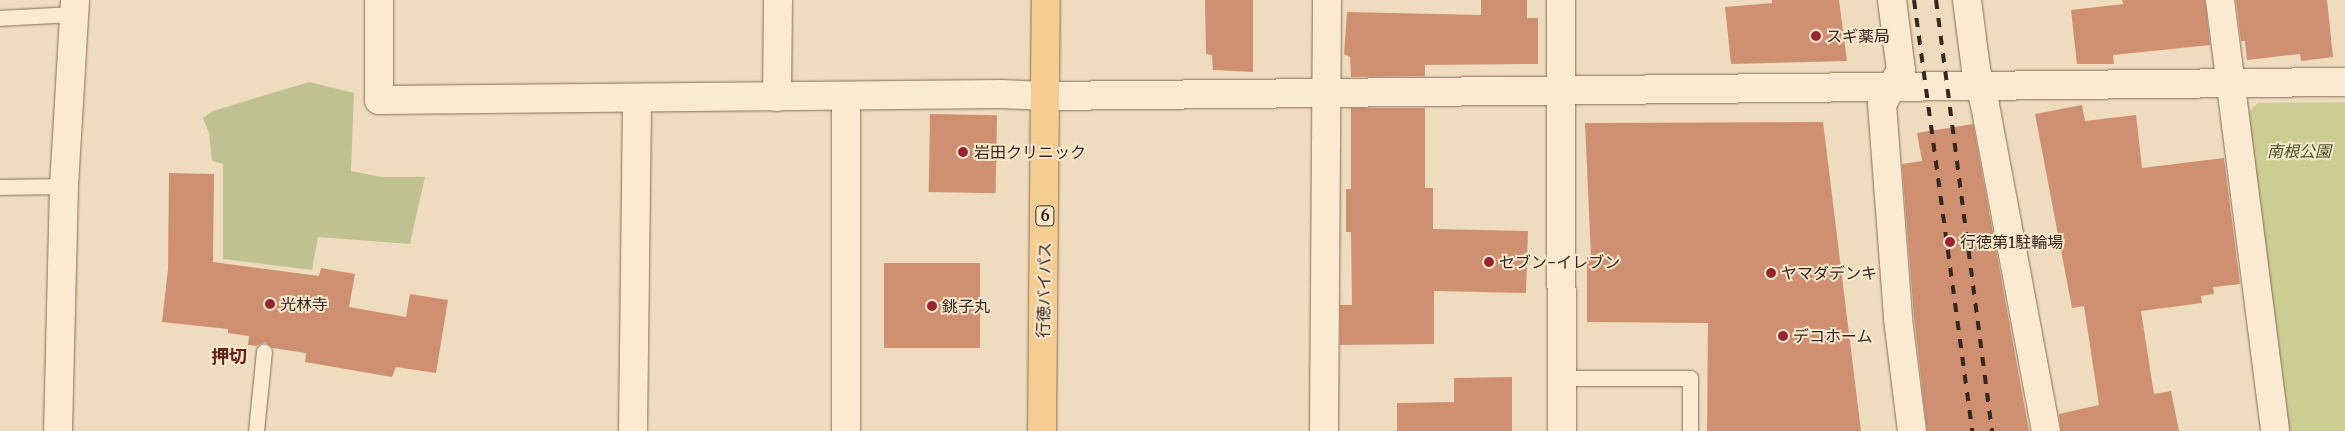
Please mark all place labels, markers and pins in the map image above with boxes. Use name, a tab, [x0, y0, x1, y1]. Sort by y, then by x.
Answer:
place label: スギ薬局	[1826, 26, 1890, 46]
marker: スギ薬局	[1810, 30, 1822, 42]
place label: 岩田クリニック	[974, 142, 1086, 162]
marker: 岩田クリニック	[956, 145, 970, 159]
place label: 行徳第1駐輪場	[1960, 232, 2063, 252]
marker: 行徳第1駐輪場	[1944, 236, 1956, 248]
place label: セブン-イレブン	[1499, 252, 1620, 272]
marker: セブン-イレブン	[1483, 256, 1495, 268]
place label: ヤマダデンキ	[1781, 263, 1877, 283]
marker: ヤマダデンキ	[1765, 267, 1777, 279]
place label: 光林寺	[280, 294, 328, 314]
place label: 銚子丸	[942, 296, 990, 316]
marker: 光林寺	[264, 298, 276, 310]
marker: 銚子丸	[926, 300, 938, 312]
place label: デコホーム	[1793, 326, 1873, 346]
marker: デコホーム	[1777, 330, 1789, 342]

